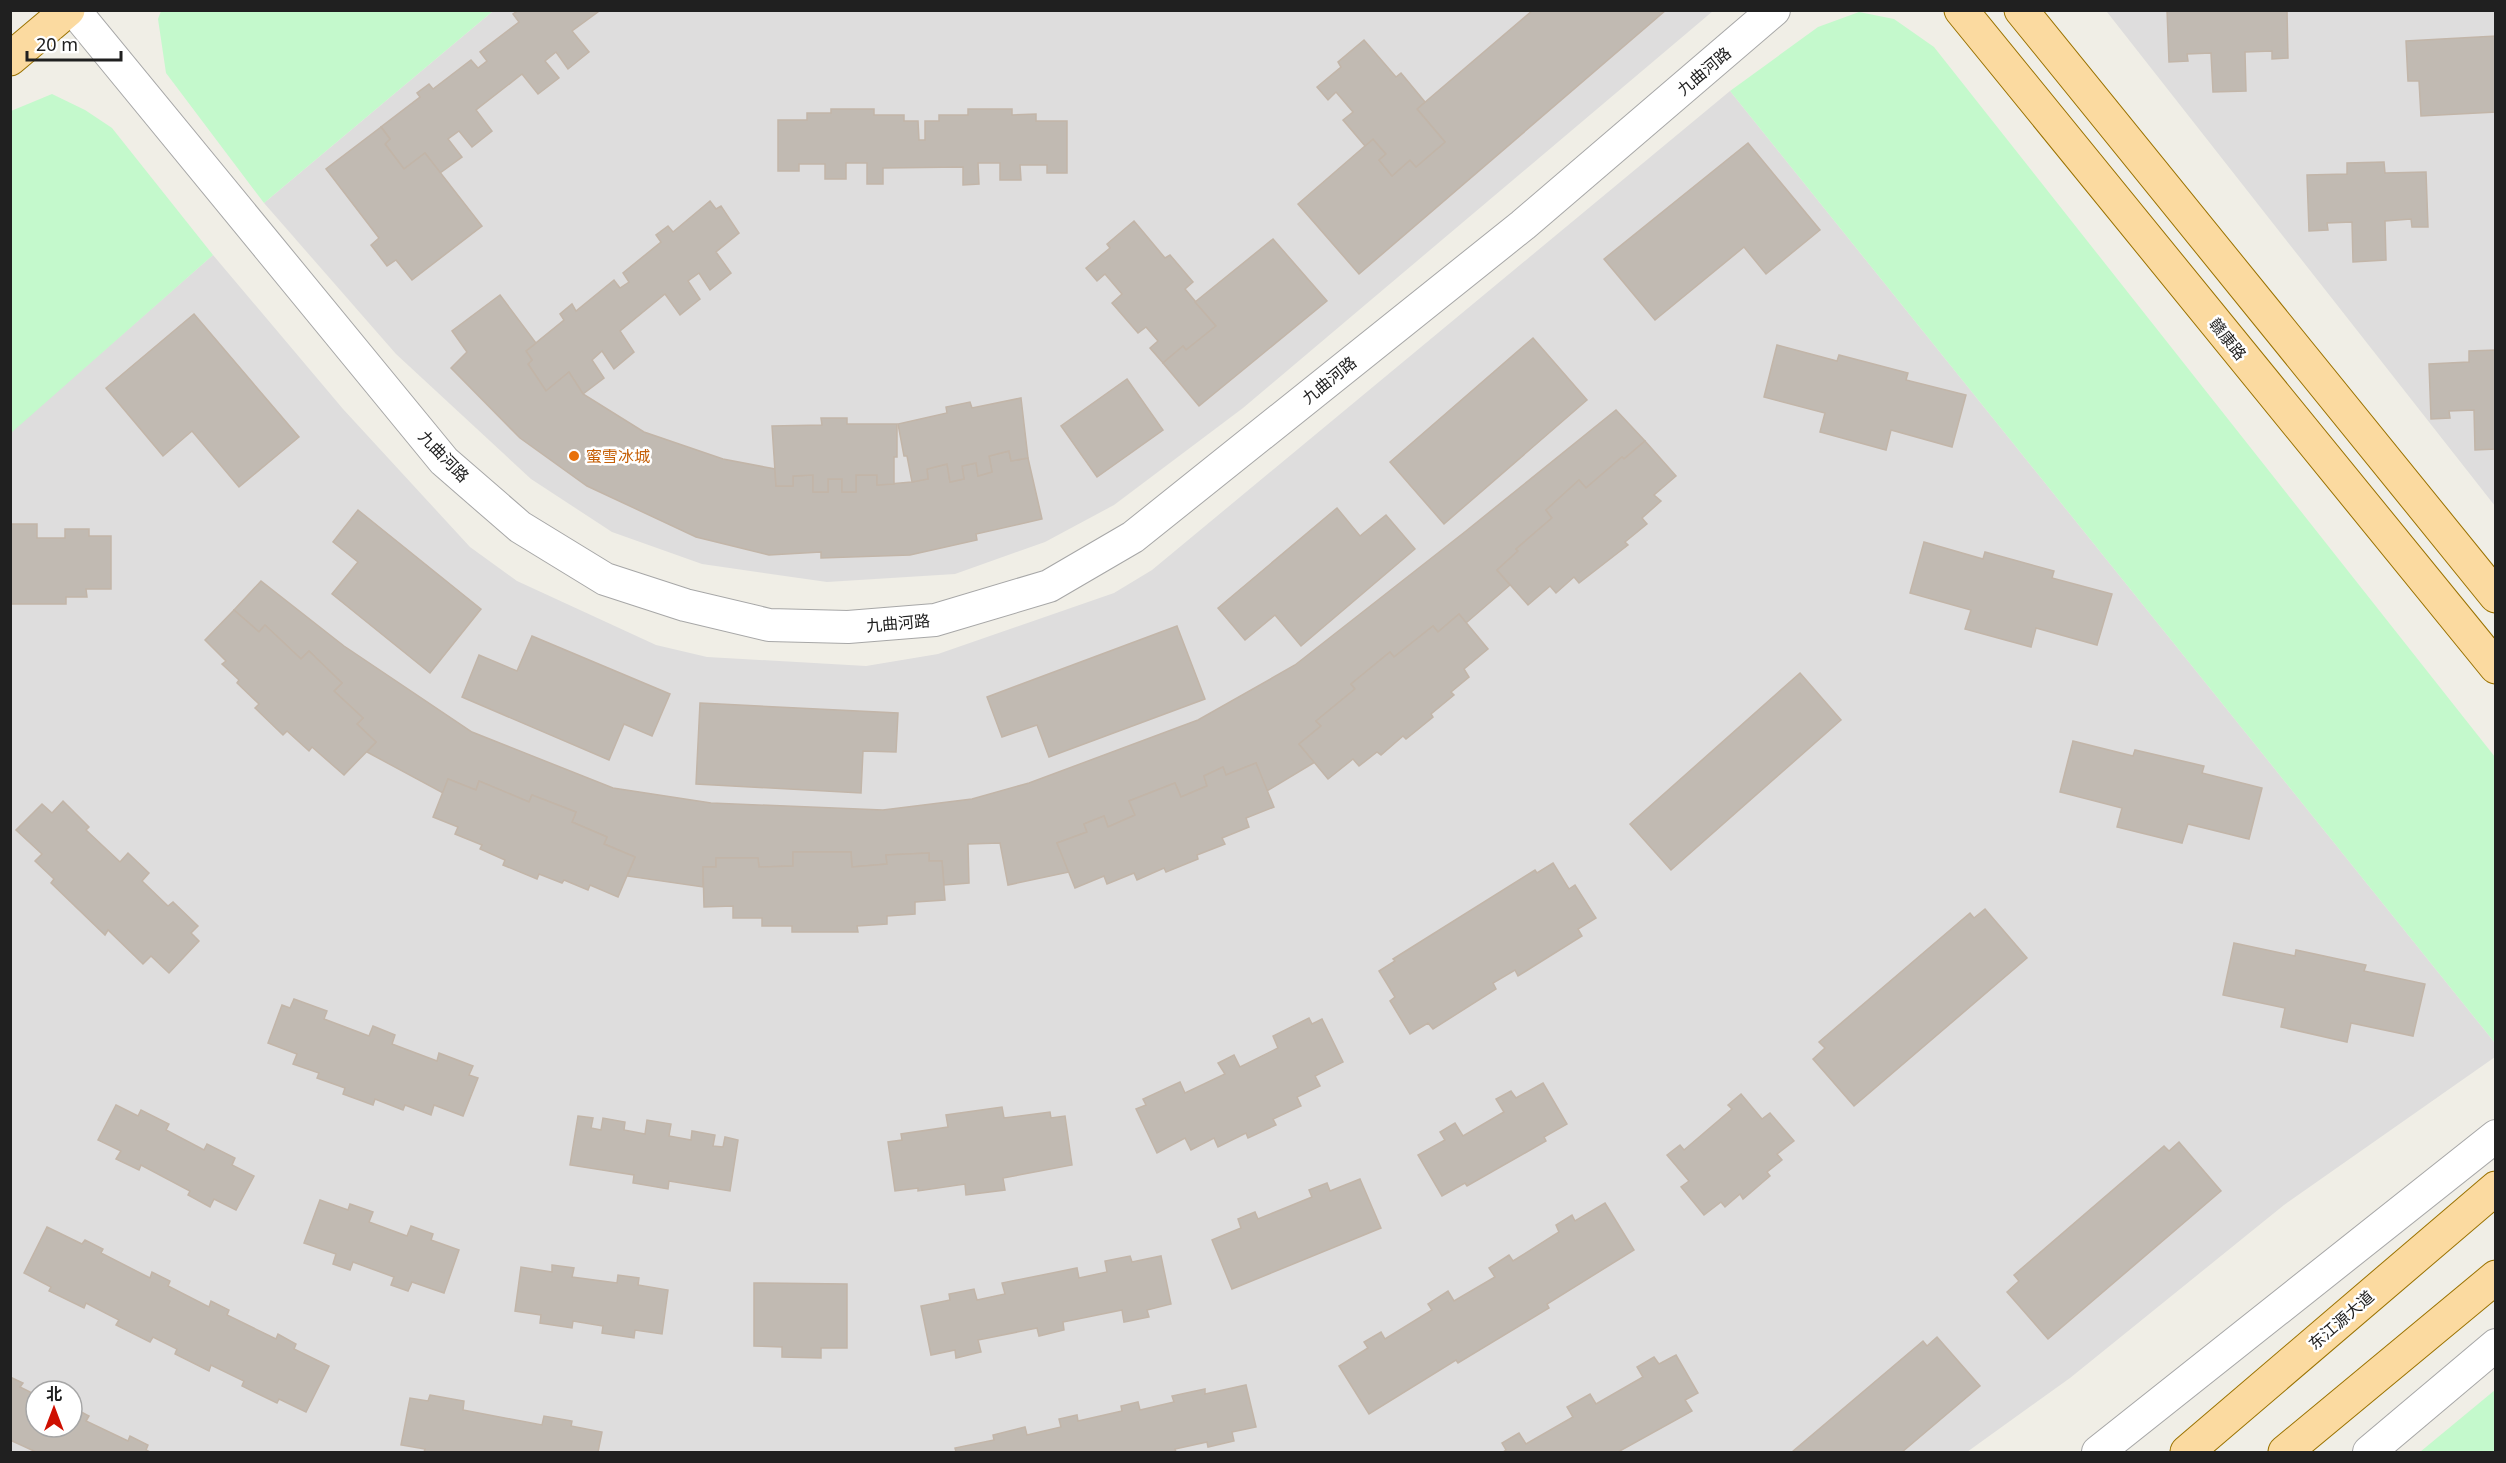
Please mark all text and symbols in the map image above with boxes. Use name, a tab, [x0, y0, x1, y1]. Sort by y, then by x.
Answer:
scale bar	[27, 24, 122, 62]
text: 20 m	[36, 32, 78, 56]
street label: 九曲河路	[1672, 42, 1736, 100]
street label: 赣康路	[2204, 313, 2252, 365]
street label: 九曲河路	[1297, 351, 1361, 409]
street label: 九曲河路	[414, 425, 474, 487]
place label: 蜜雪冰城	[586, 445, 650, 467]
marker: 蜜雪冰城	[567, 449, 581, 463]
street label: 九曲河路	[865, 609, 931, 637]
street label: 东江源大道	[2304, 1285, 2378, 1355]
north arrow	[24, 1379, 84, 1439]
text: 北	[46, 1383, 62, 1405]

